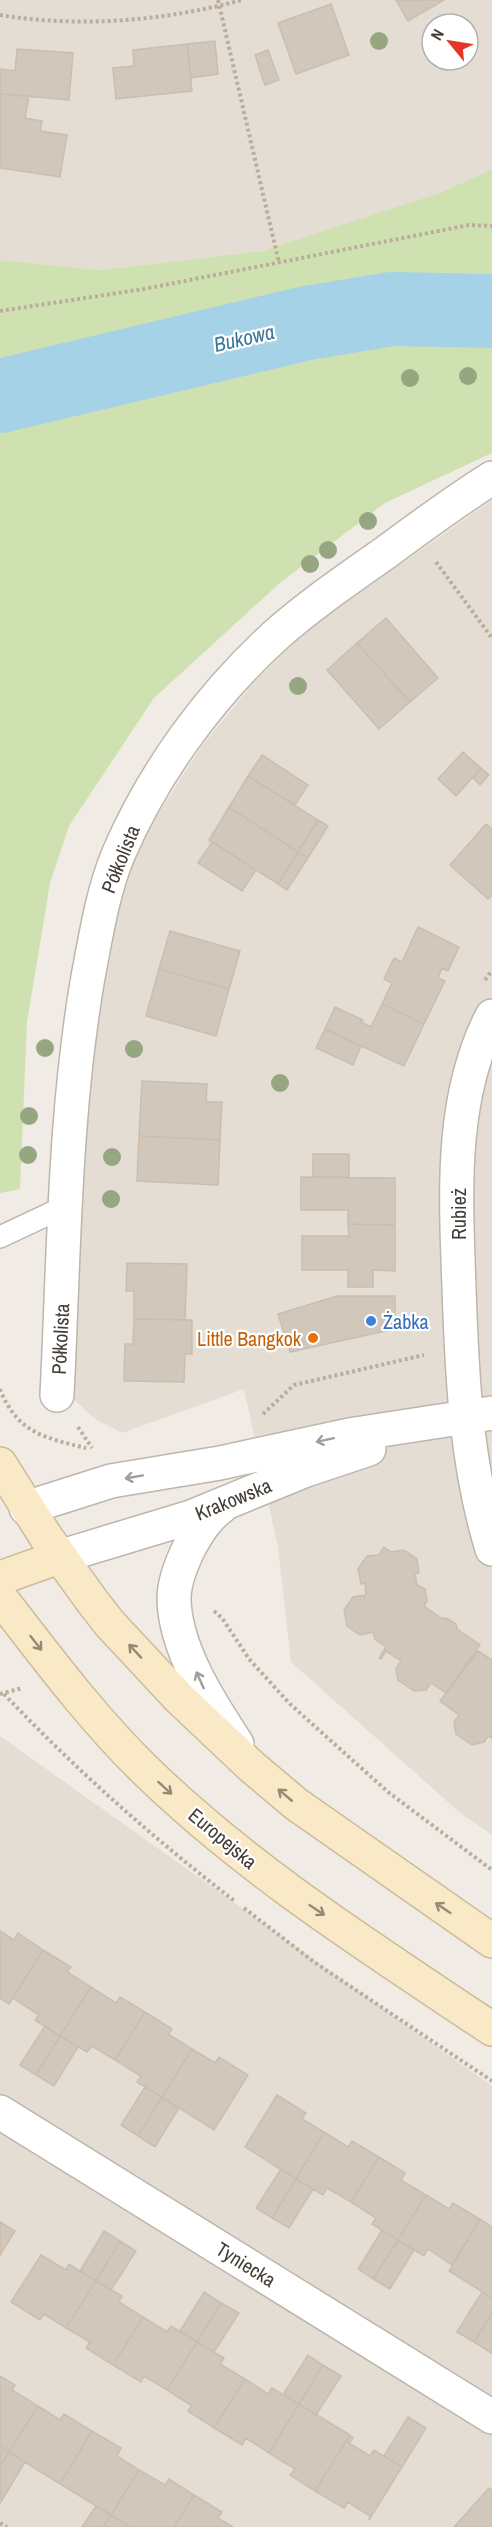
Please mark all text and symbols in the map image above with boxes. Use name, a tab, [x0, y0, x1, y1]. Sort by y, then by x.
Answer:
north arrow	[420, 12, 480, 72]
text: N	[425, 25, 449, 44]
water label: Bukowa	[211, 317, 277, 359]
street label: Półkolista	[94, 821, 146, 897]
street label: Rubież	[445, 1188, 472, 1240]
street label: Półkolista	[45, 1303, 75, 1375]
place label: Żabka	[383, 1308, 429, 1335]
marker: Żabka	[364, 1314, 378, 1328]
place label: Little Bangkok	[197, 1325, 302, 1352]
marker: Little Bangkok	[306, 1331, 320, 1345]
one-way arrow	[316, 1434, 335, 1446]
street label: Krakowska	[191, 1471, 275, 1527]
one-way arrow	[124, 1472, 144, 1483]
one-way arrow	[29, 1635, 42, 1651]
one-way arrow	[128, 1644, 142, 1659]
one-way arrow	[193, 1671, 204, 1689]
one-way arrow	[157, 1781, 172, 1795]
one-way arrow	[278, 1788, 293, 1802]
street label: Europejska	[183, 1801, 263, 1875]
one-way arrow	[436, 1902, 452, 1914]
one-way arrow	[308, 1904, 325, 1916]
street label: Tyniecka	[211, 2235, 281, 2293]

